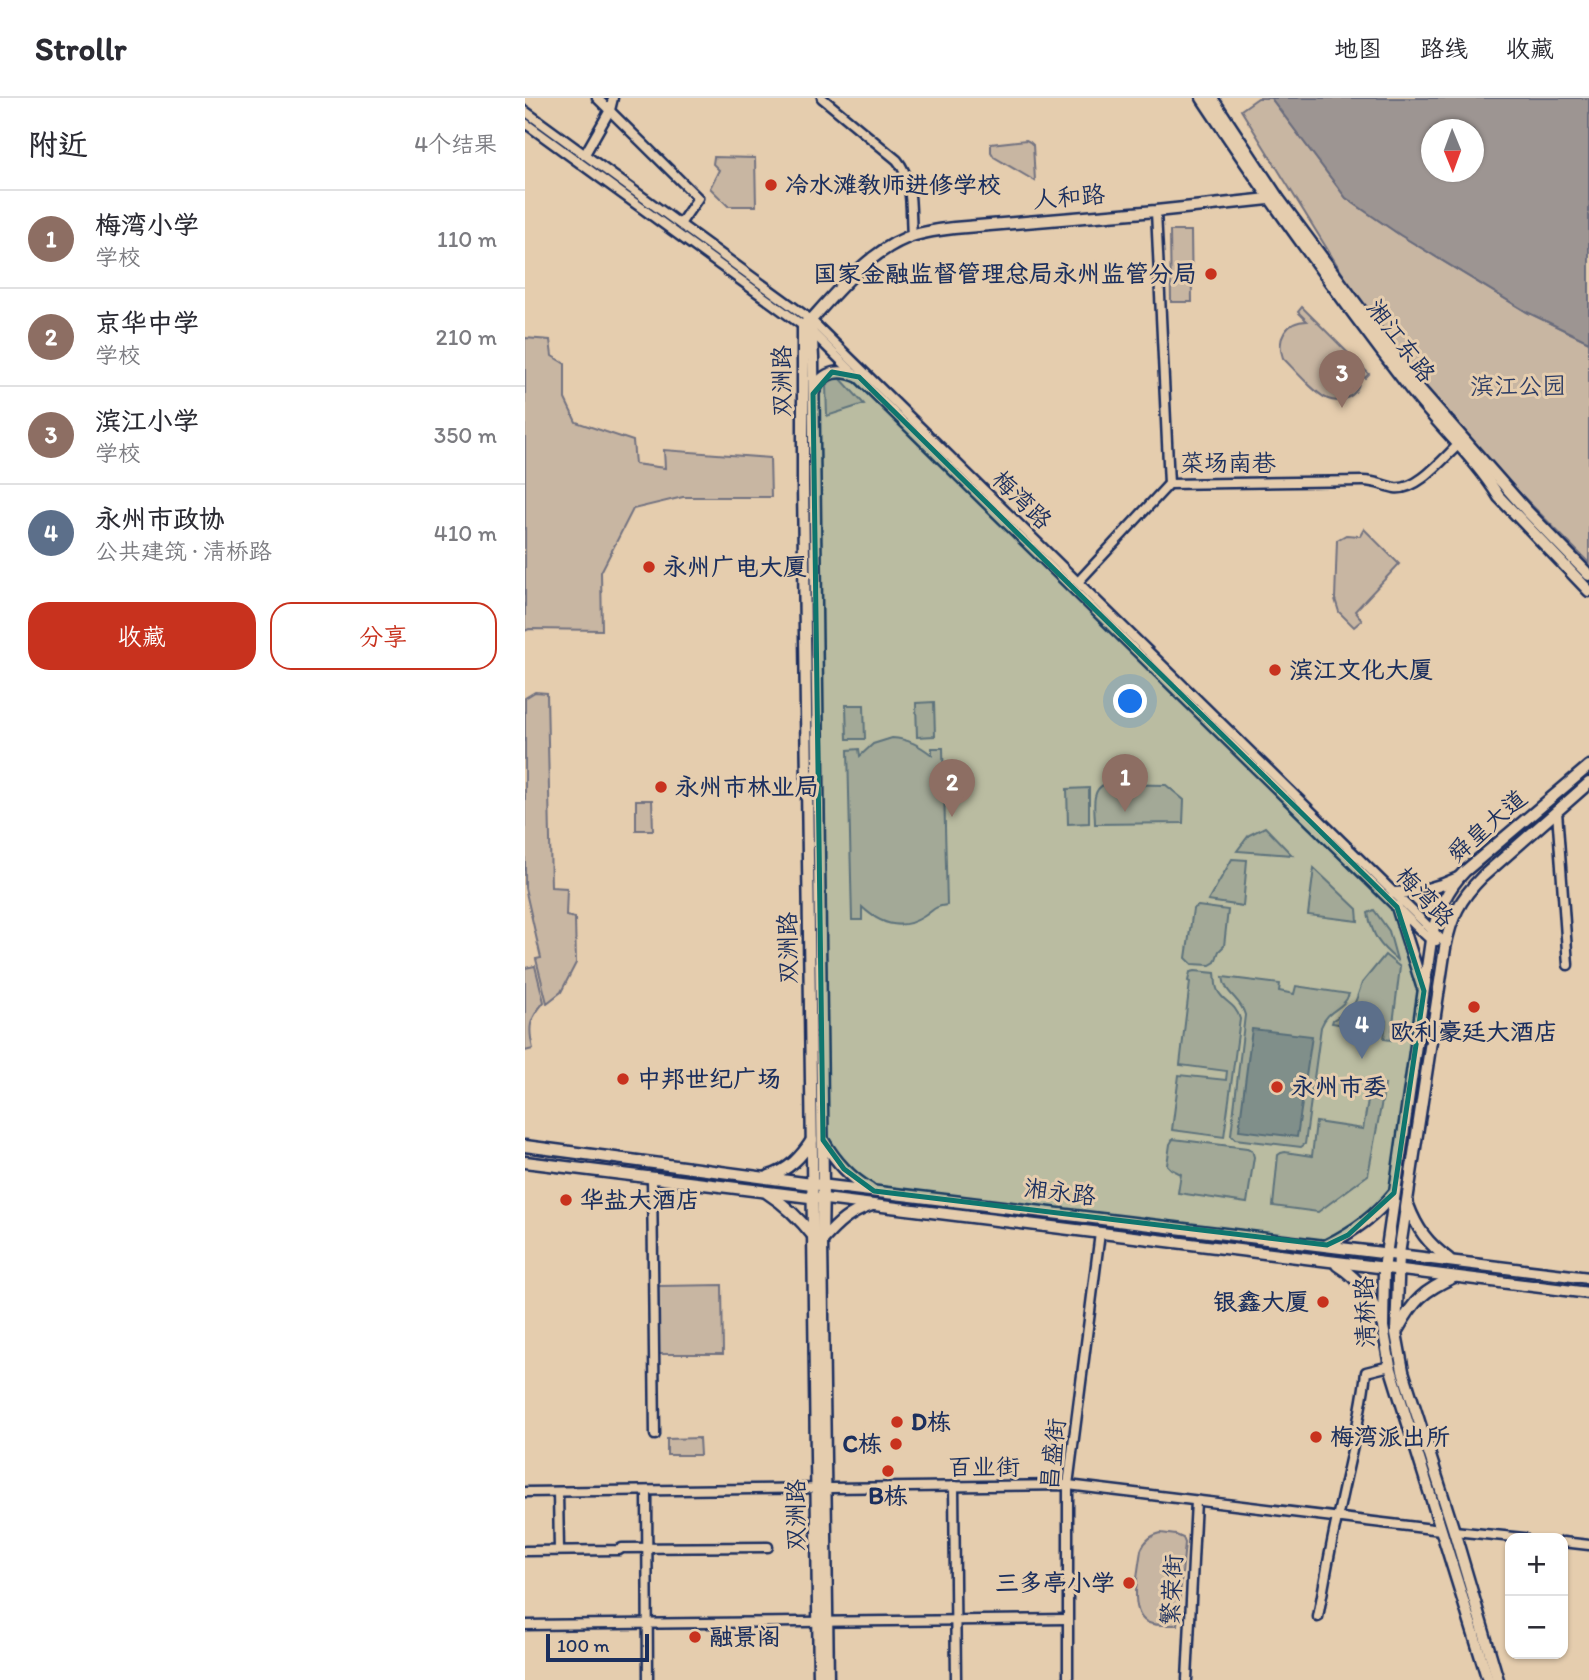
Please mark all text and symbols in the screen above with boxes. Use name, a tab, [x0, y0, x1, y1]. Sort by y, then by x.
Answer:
text: Strollr	[35, 29, 126, 68]
text: 地图	[1334, 34, 1382, 63]
text: 路线	[1420, 34, 1468, 63]
text: 收藏	[1506, 34, 1554, 63]
north arrow	[1421, 119, 1484, 182]
text: 附近	[28, 126, 88, 163]
text: 4个结果	[414, 130, 497, 158]
place label: 冷水滩教师进修学校	[785, 170, 1001, 199]
marker: 冷水滩教师进修学校	[763, 177, 779, 193]
street label: 人和路	[1032, 179, 1106, 214]
text: 梅湾小学	[95, 209, 199, 241]
text: 1	[46, 225, 56, 253]
text: 110 m	[437, 225, 497, 253]
text: 学校	[95, 243, 141, 271]
place label: 国家金融监督管理总局永州监管分局	[813, 259, 1197, 288]
marker: 国家金融监督管理总局永州监管分局	[1203, 266, 1219, 282]
street label: 湘江东路	[1361, 294, 1442, 388]
text: 京华中学	[95, 307, 199, 339]
text: 2	[45, 323, 57, 351]
text: 210 m	[436, 323, 497, 351]
text: 学校	[95, 341, 141, 369]
street label: 双洲路	[767, 345, 796, 417]
pin: 3	[1319, 350, 1365, 408]
park label: 滨江公园	[1470, 371, 1566, 400]
text: 滨江小学	[95, 405, 199, 437]
text: 3	[45, 421, 57, 449]
text: 350 m	[434, 421, 497, 449]
text: 学校	[95, 439, 141, 467]
street label: 菜场南巷	[1180, 448, 1276, 477]
street label: 梅湾路	[986, 464, 1058, 535]
text: 永州市政协	[95, 503, 225, 535]
text: 4	[44, 519, 58, 547]
text: 410 m	[434, 519, 497, 547]
text: 公共建筑 · 清桥路	[95, 537, 272, 565]
place label: 永州广电大厦	[663, 552, 807, 581]
marker: 永州广电大厦	[641, 559, 657, 575]
button: 收藏	[28, 602, 256, 670]
button: 分享	[270, 602, 497, 670]
place label: 滨江文化大厦	[1289, 655, 1433, 684]
marker: 滨江文化大厦	[1267, 662, 1283, 678]
your location	[1113, 684, 1147, 718]
pin: 1	[1102, 754, 1148, 812]
pin: 2	[929, 759, 975, 817]
place label: 永州市林业局	[675, 772, 819, 801]
marker: 永州市林业局	[653, 779, 669, 795]
street label: 舜皇大道	[1441, 783, 1532, 868]
street label: 梅湾路	[1390, 861, 1461, 933]
street label: 双洲路	[772, 912, 803, 984]
marker: 欧利豪廷大酒店	[1466, 999, 1482, 1015]
pin: 4	[1339, 1001, 1385, 1059]
place label: 欧利豪廷大酒店	[1390, 1017, 1558, 1046]
place label: 中邦世纪广场	[637, 1064, 781, 1093]
marker: 中邦世纪广场	[615, 1071, 631, 1087]
place label: 永州市委	[1291, 1072, 1387, 1101]
marker: 永州市委	[1269, 1079, 1285, 1095]
street label: 湘永路	[1023, 1173, 1098, 1210]
place label: 华盐大酒店	[580, 1185, 700, 1214]
marker: 华盐大酒店	[558, 1192, 574, 1208]
street label: 清桥路	[1349, 1276, 1380, 1349]
place label: 银鑫大厦	[1213, 1287, 1309, 1316]
marker: 银鑫大厦	[1315, 1294, 1331, 1310]
place label: D栋	[911, 1407, 951, 1436]
marker: D栋	[889, 1414, 905, 1430]
street label: 昌盛街	[1034, 1417, 1071, 1491]
place label: 梅湾派出所	[1330, 1422, 1450, 1451]
place label: C栋	[843, 1429, 882, 1458]
marker: 梅湾派出所	[1308, 1429, 1324, 1445]
marker: C栋	[888, 1436, 904, 1452]
street label: 百业街	[948, 1452, 1020, 1481]
marker: B栋	[880, 1463, 896, 1479]
street label: 双洲路	[781, 1479, 810, 1551]
place label: B栋	[868, 1481, 908, 1510]
map controls	[1505, 1533, 1568, 1659]
button: +	[1505, 1533, 1568, 1596]
street label: 繁荣街	[1155, 1553, 1188, 1627]
place label: 三多亭小学	[995, 1568, 1115, 1597]
marker: 三多亭小学	[1121, 1575, 1137, 1591]
button: −	[1505, 1596, 1568, 1659]
place label: 融景阁	[709, 1622, 781, 1651]
marker: 融景阁	[687, 1629, 703, 1645]
scale bar	[546, 1631, 649, 1663]
text: 100 m	[557, 1634, 609, 1657]

